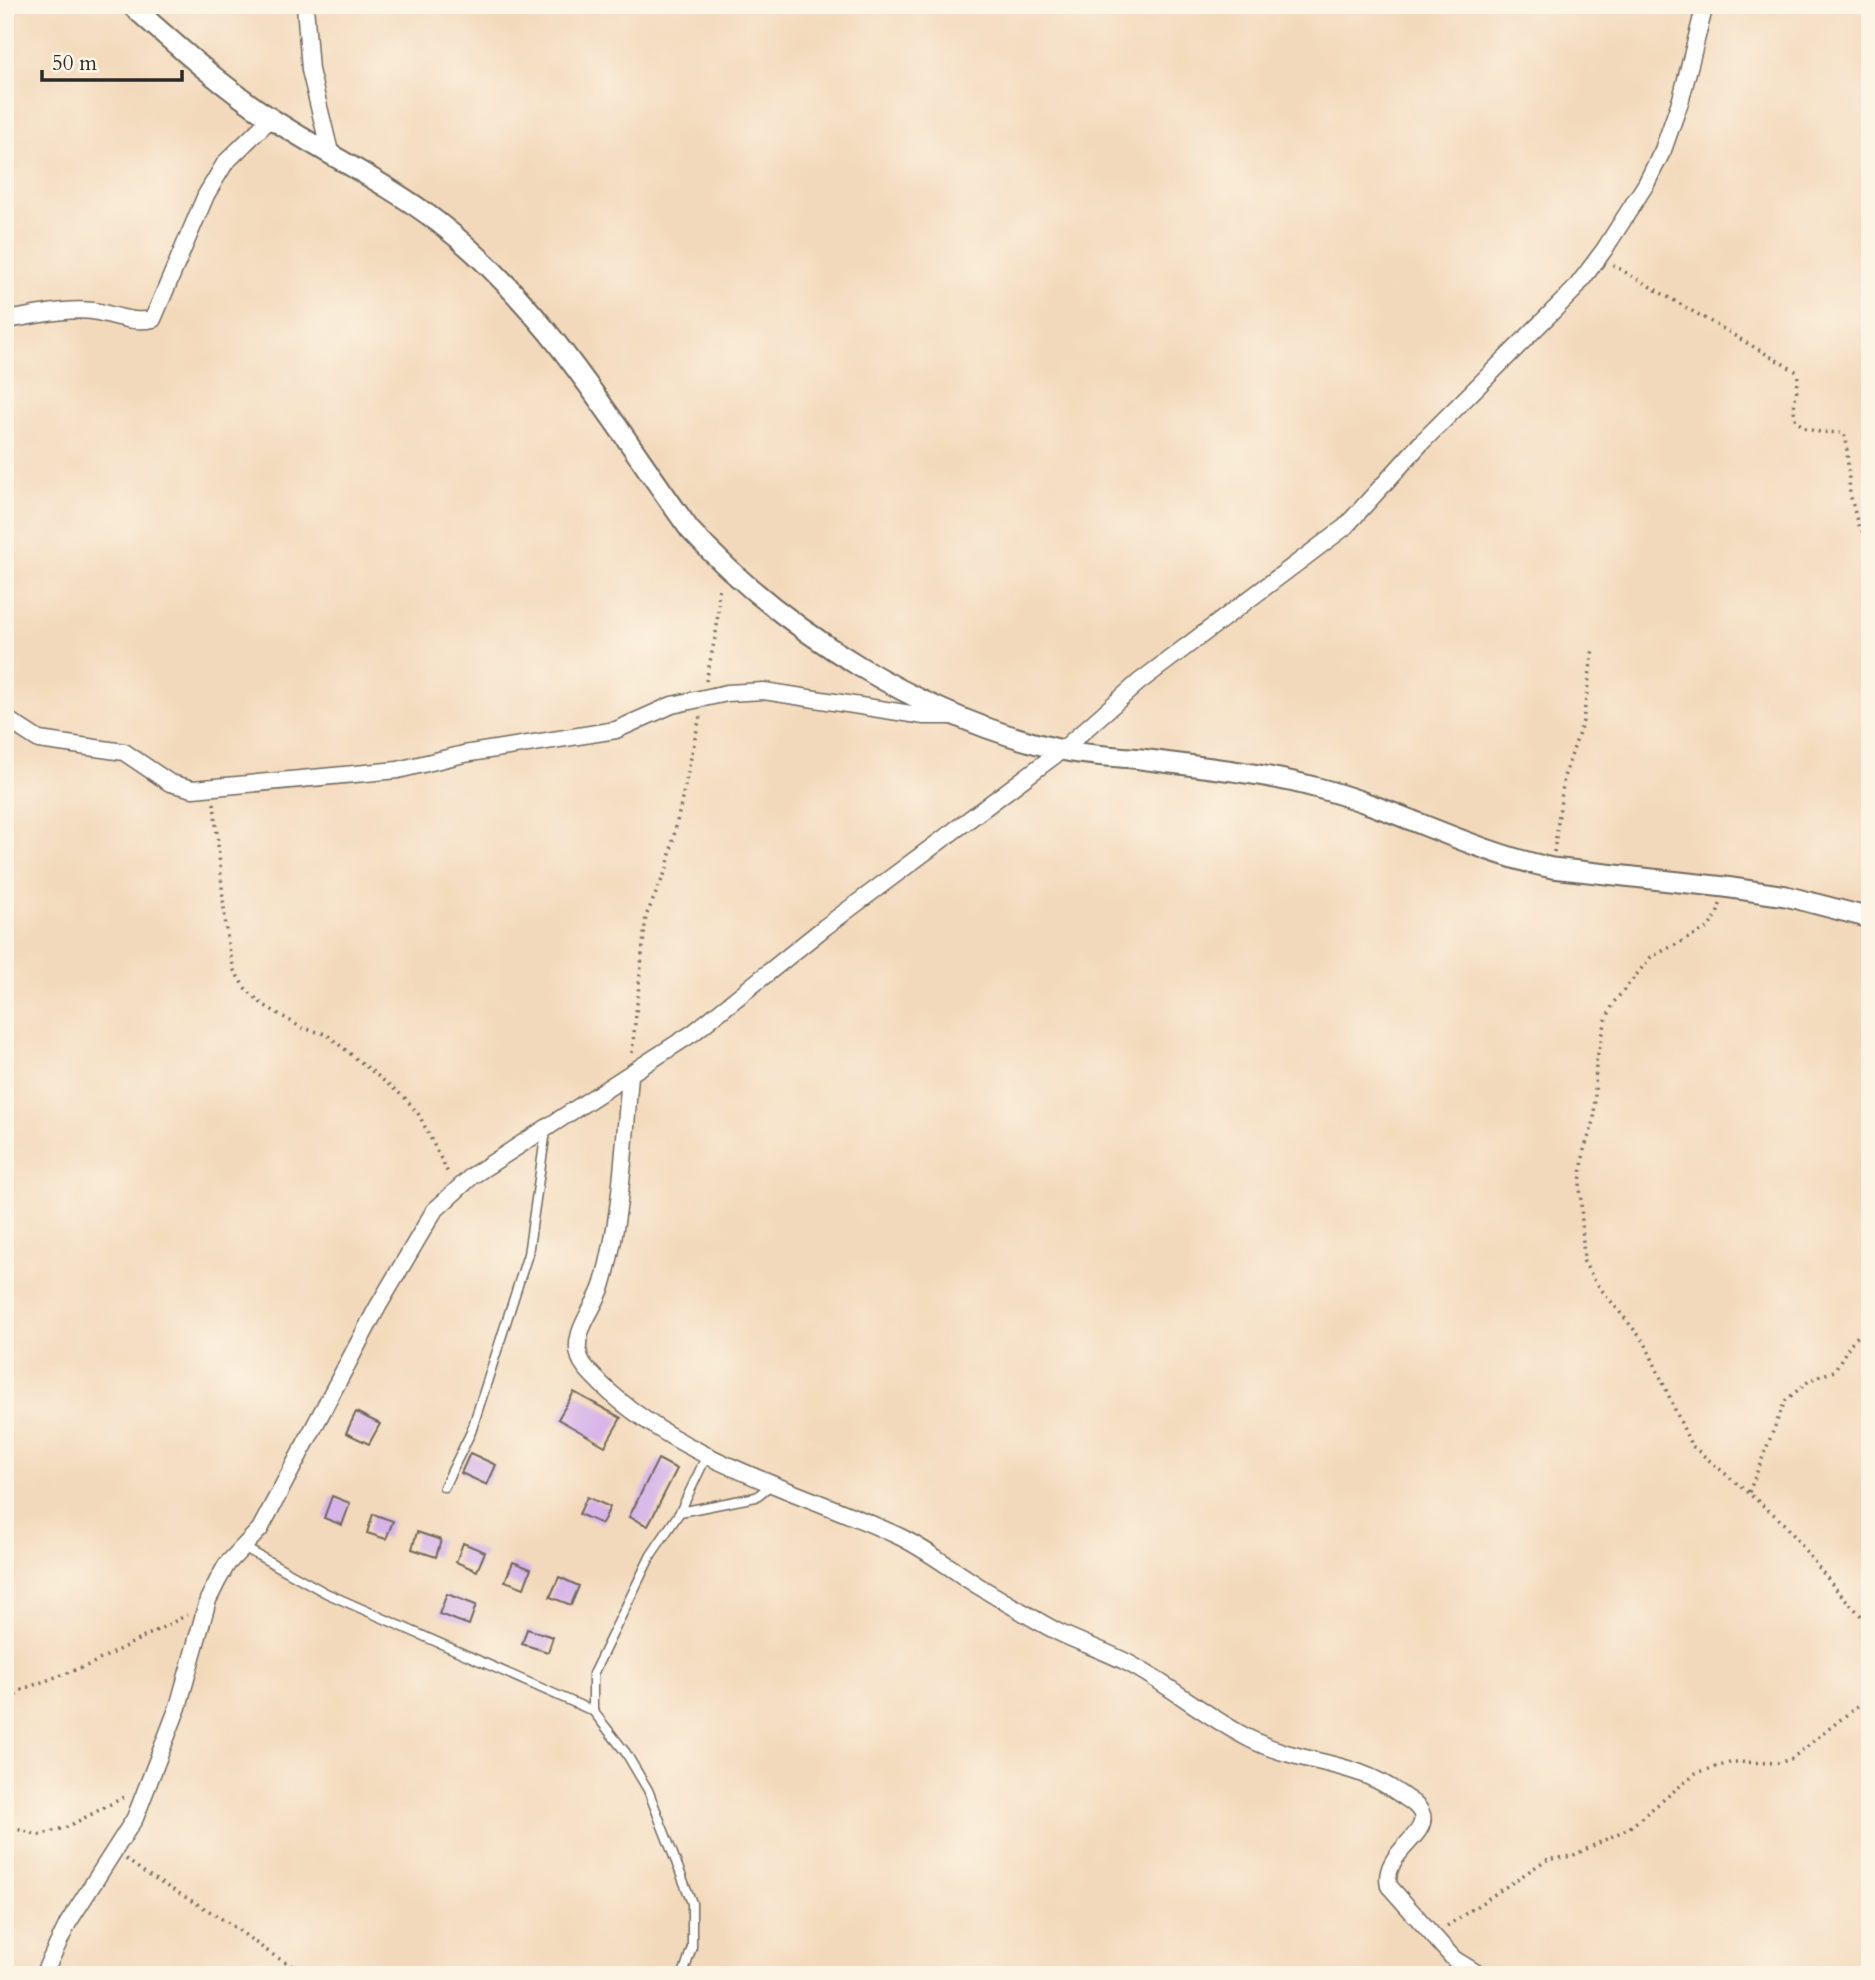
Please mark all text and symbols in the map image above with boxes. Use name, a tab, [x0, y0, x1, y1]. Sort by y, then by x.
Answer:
scale bar	[42, 38, 182, 82]
text: 50 m	[52, 49, 97, 78]

